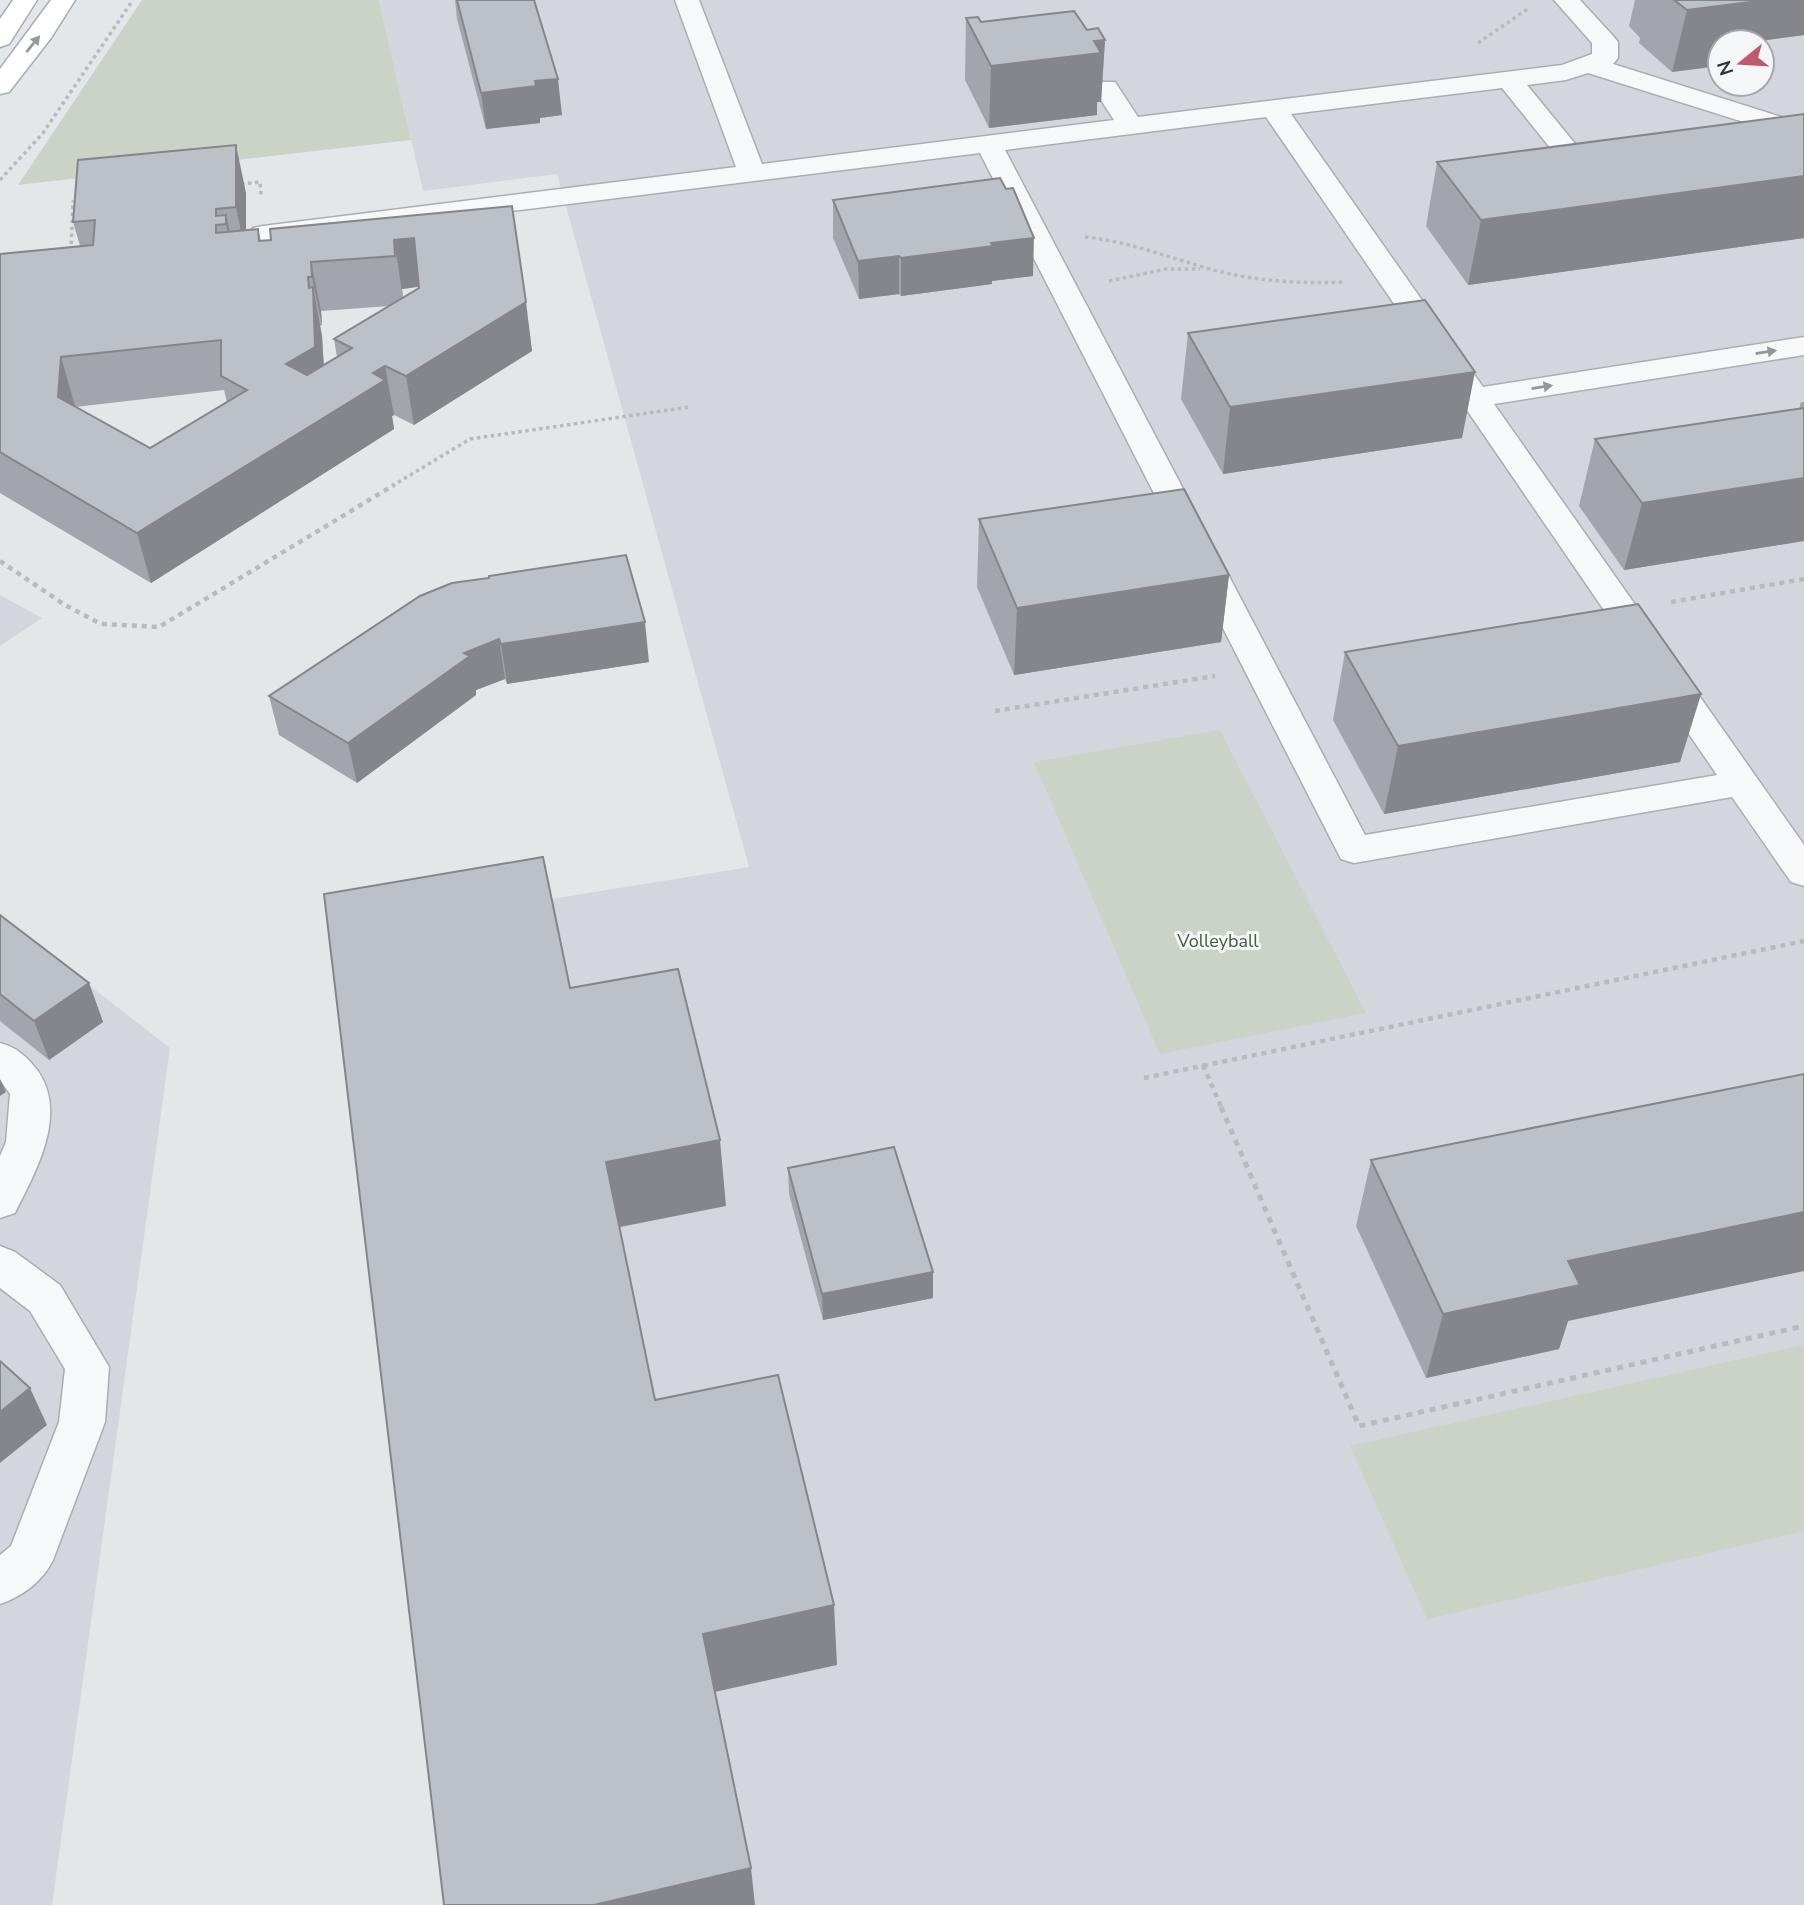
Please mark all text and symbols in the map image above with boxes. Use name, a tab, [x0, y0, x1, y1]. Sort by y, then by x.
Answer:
north arrow	[1706, 28, 1776, 98]
one-way arrow	[26, 36, 41, 54]
text: N	[1711, 57, 1740, 79]
one-way arrow	[1755, 346, 1777, 357]
one-way arrow	[1531, 381, 1553, 392]
park label: Volleyball	[1176, 929, 1259, 953]

